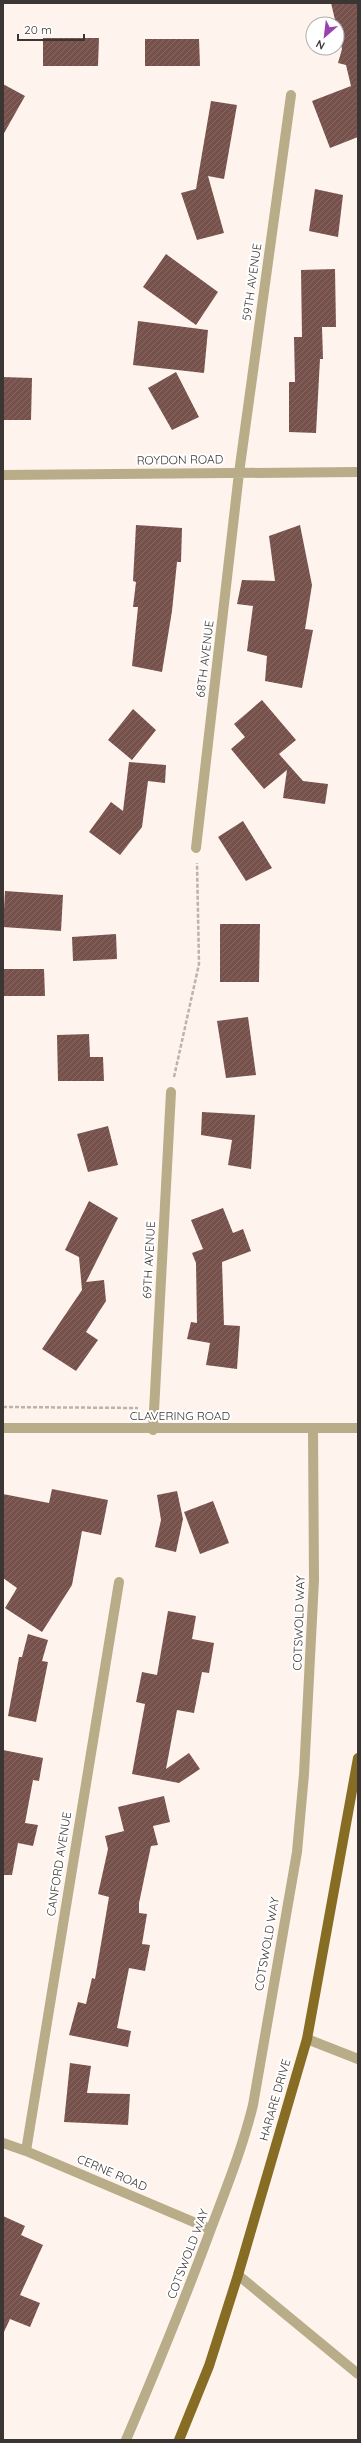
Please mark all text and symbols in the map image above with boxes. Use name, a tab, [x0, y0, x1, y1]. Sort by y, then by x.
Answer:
scale bar	[18, 16, 84, 42]
north arrow	[305, 16, 345, 56]
text: 20 m	[24, 22, 52, 37]
text: N	[313, 37, 327, 53]
street label: 59TH AVENUE	[239, 242, 264, 322]
street label: ROYDON ROAD	[136, 451, 224, 468]
street label: 68TH AVENUE	[192, 619, 217, 698]
street label: 69TH AVENUE	[139, 1221, 158, 1299]
street label: CLAVERING ROAD	[130, 1408, 231, 1423]
street label: COTSWOLD WAY	[289, 1575, 308, 1671]
street label: CANFORD AVENUE	[43, 1810, 74, 1917]
street label: COTSWOLD WAY	[251, 1896, 282, 1992]
street label: HARARE DRIVE	[256, 2057, 293, 2143]
street label: CERNE ROAD	[75, 2151, 150, 2194]
street label: COTSWOLD WAY	[163, 2206, 212, 2301]

